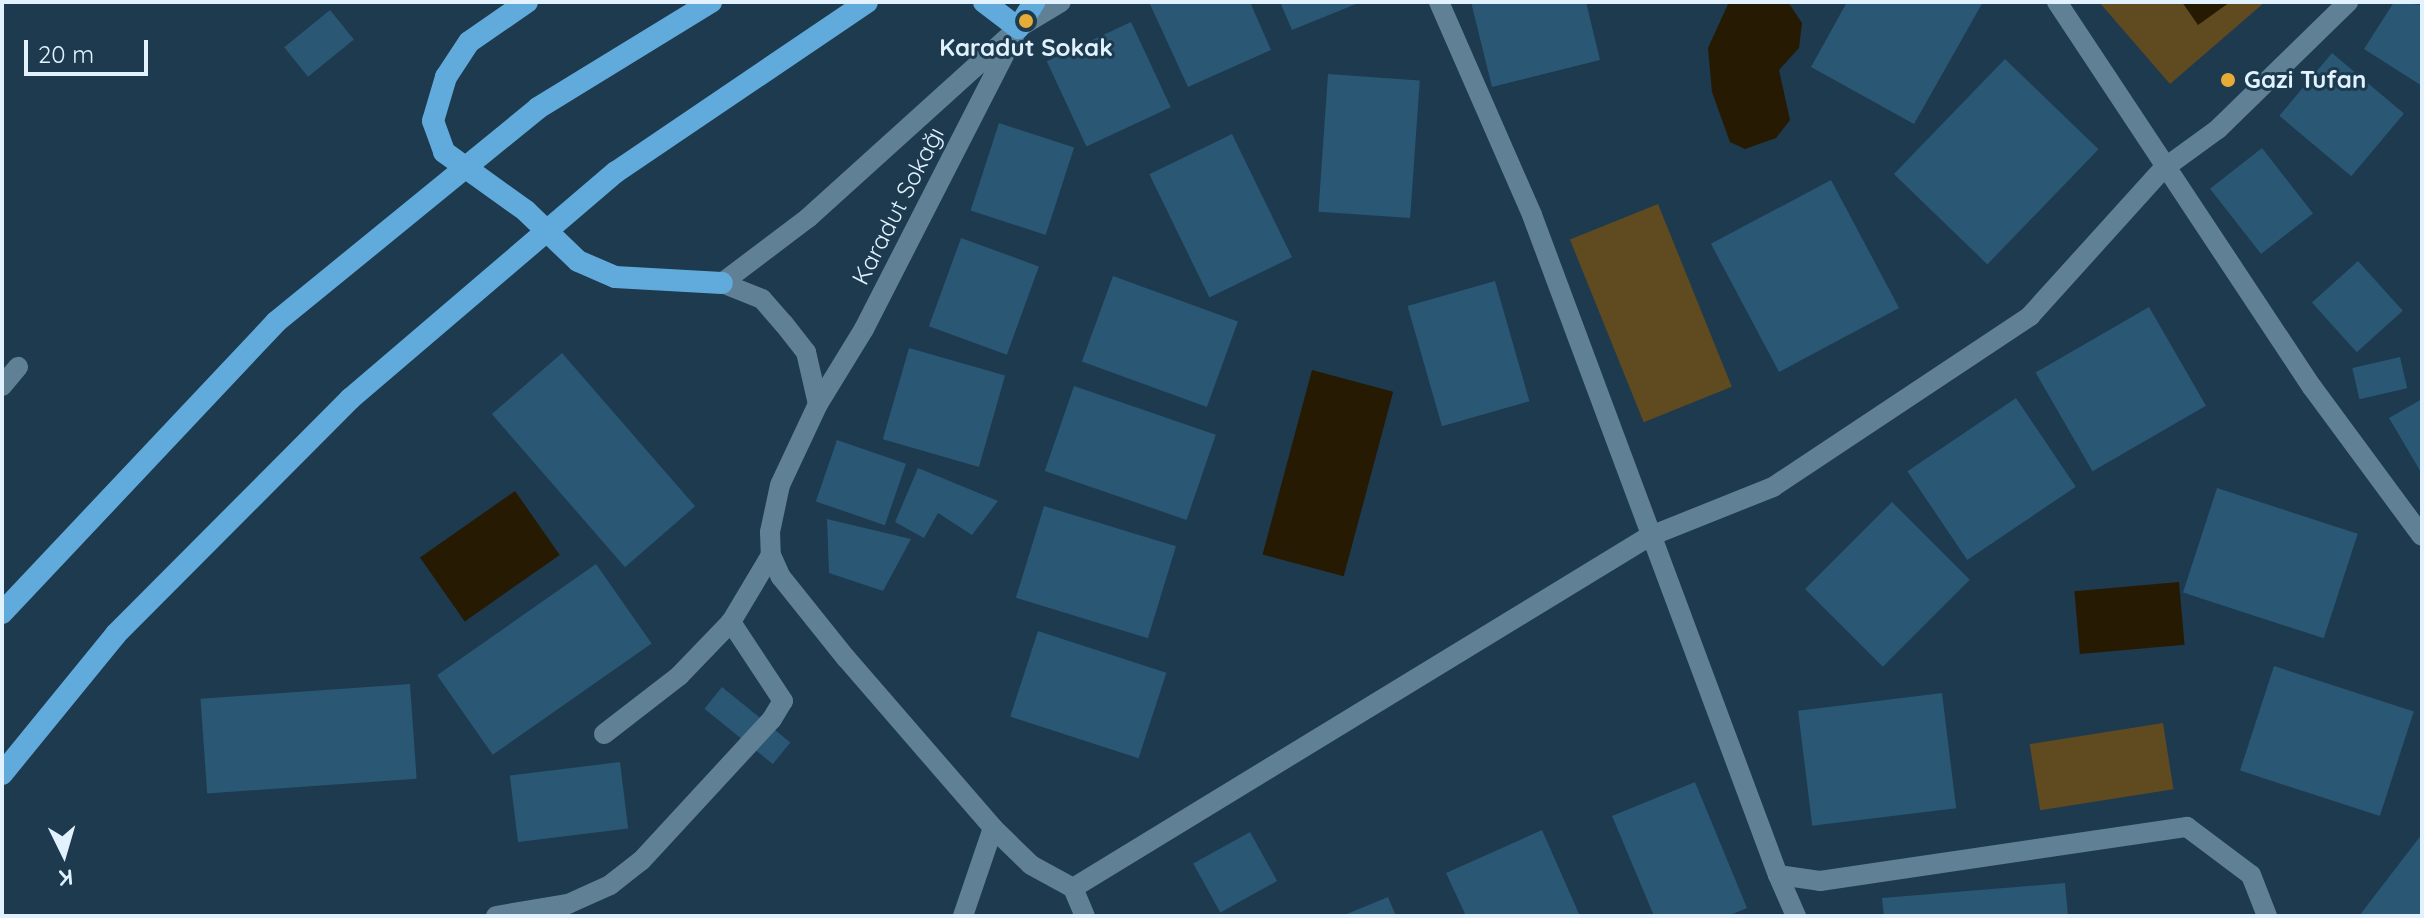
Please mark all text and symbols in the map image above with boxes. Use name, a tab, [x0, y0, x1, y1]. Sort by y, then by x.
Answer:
marker: Karadut Sokak	[1017, 12, 1035, 30]
scale bar	[28, 24, 152, 74]
place label: Karadut Sokak	[939, 34, 1113, 62]
text: 20 m	[38, 39, 94, 69]
place label: Gazi Tufan	[2244, 66, 2366, 94]
marker: Gazi Tufan	[2219, 71, 2237, 89]
street label: Karadut Sokağı	[846, 122, 950, 290]
north arrow	[24, 814, 104, 894]
text: K	[58, 863, 75, 892]

